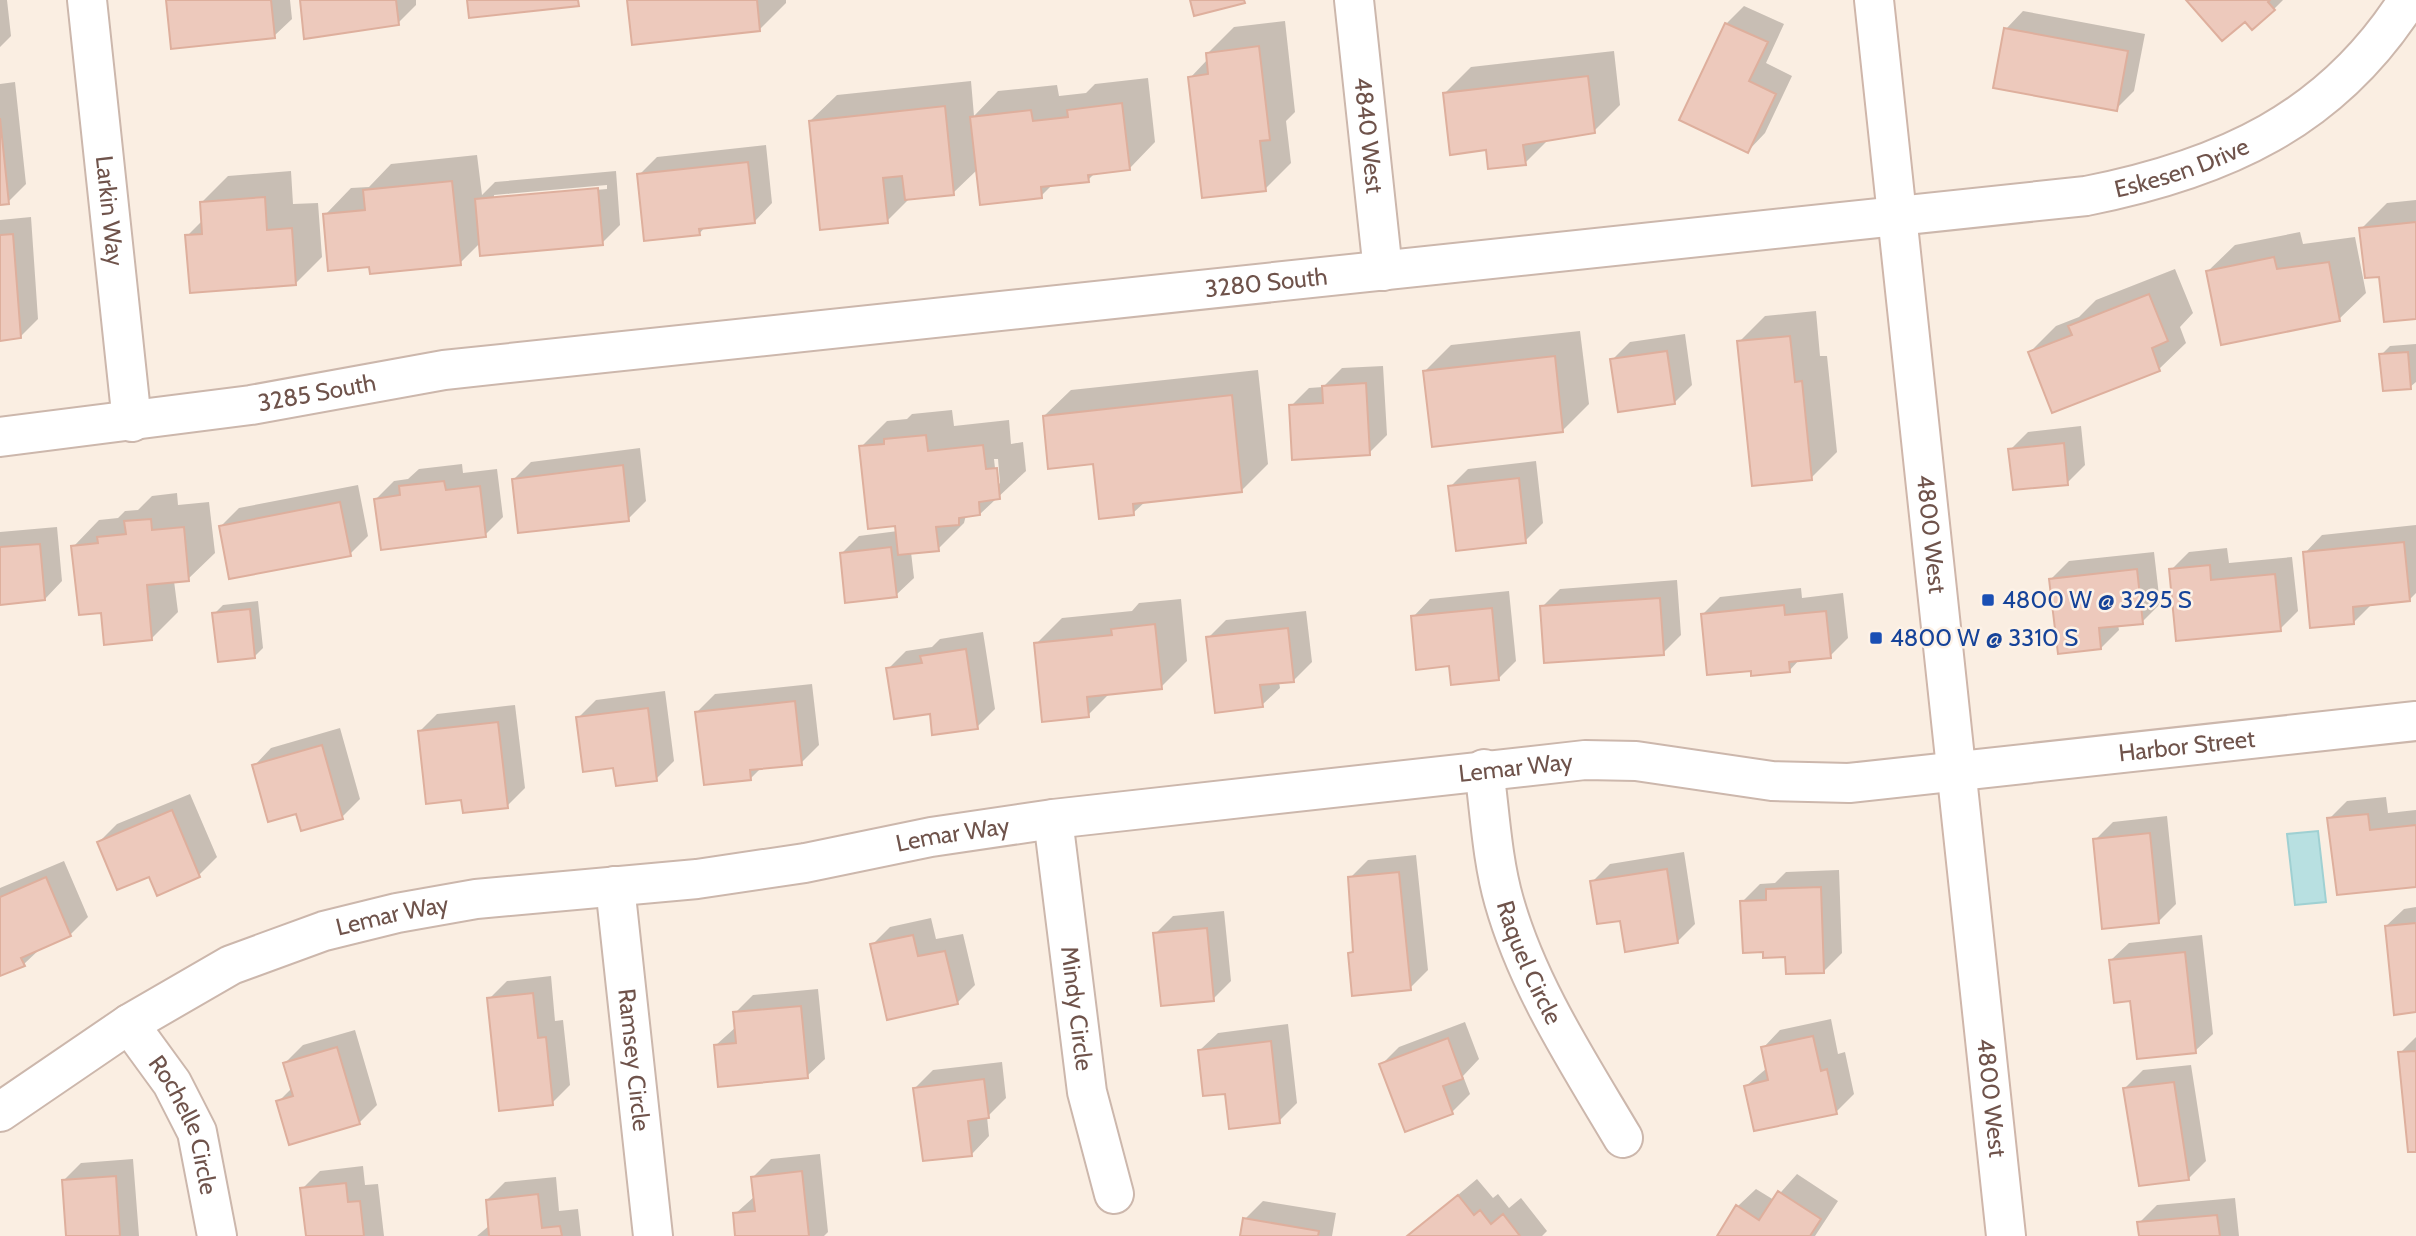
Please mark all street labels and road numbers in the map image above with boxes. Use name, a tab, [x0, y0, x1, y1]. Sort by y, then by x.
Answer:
street label: 4840 West	[1348, 76, 1390, 195]
street label: Eskesen Drive	[2111, 131, 2254, 203]
street label: Larkin Way	[90, 154, 130, 267]
street label: 3280 South	[1203, 261, 1329, 303]
street label: 3285 South	[255, 368, 378, 417]
street label: 4800 West	[1911, 473, 1952, 595]
street label: Harbor Street	[2117, 724, 2256, 767]
street label: Lemar Way	[1457, 746, 1574, 788]
street label: Lemar Way	[893, 811, 1011, 858]
street label: Lemar Way	[333, 889, 451, 942]
street label: Raquel Circle	[1491, 897, 1569, 1029]
street label: Mindy Circle	[1055, 945, 1099, 1072]
street label: Ramsey Circle	[612, 987, 657, 1133]
street label: 4800 West	[1971, 1037, 2012, 1159]
street label: Rochelle Circle	[143, 1049, 224, 1197]

